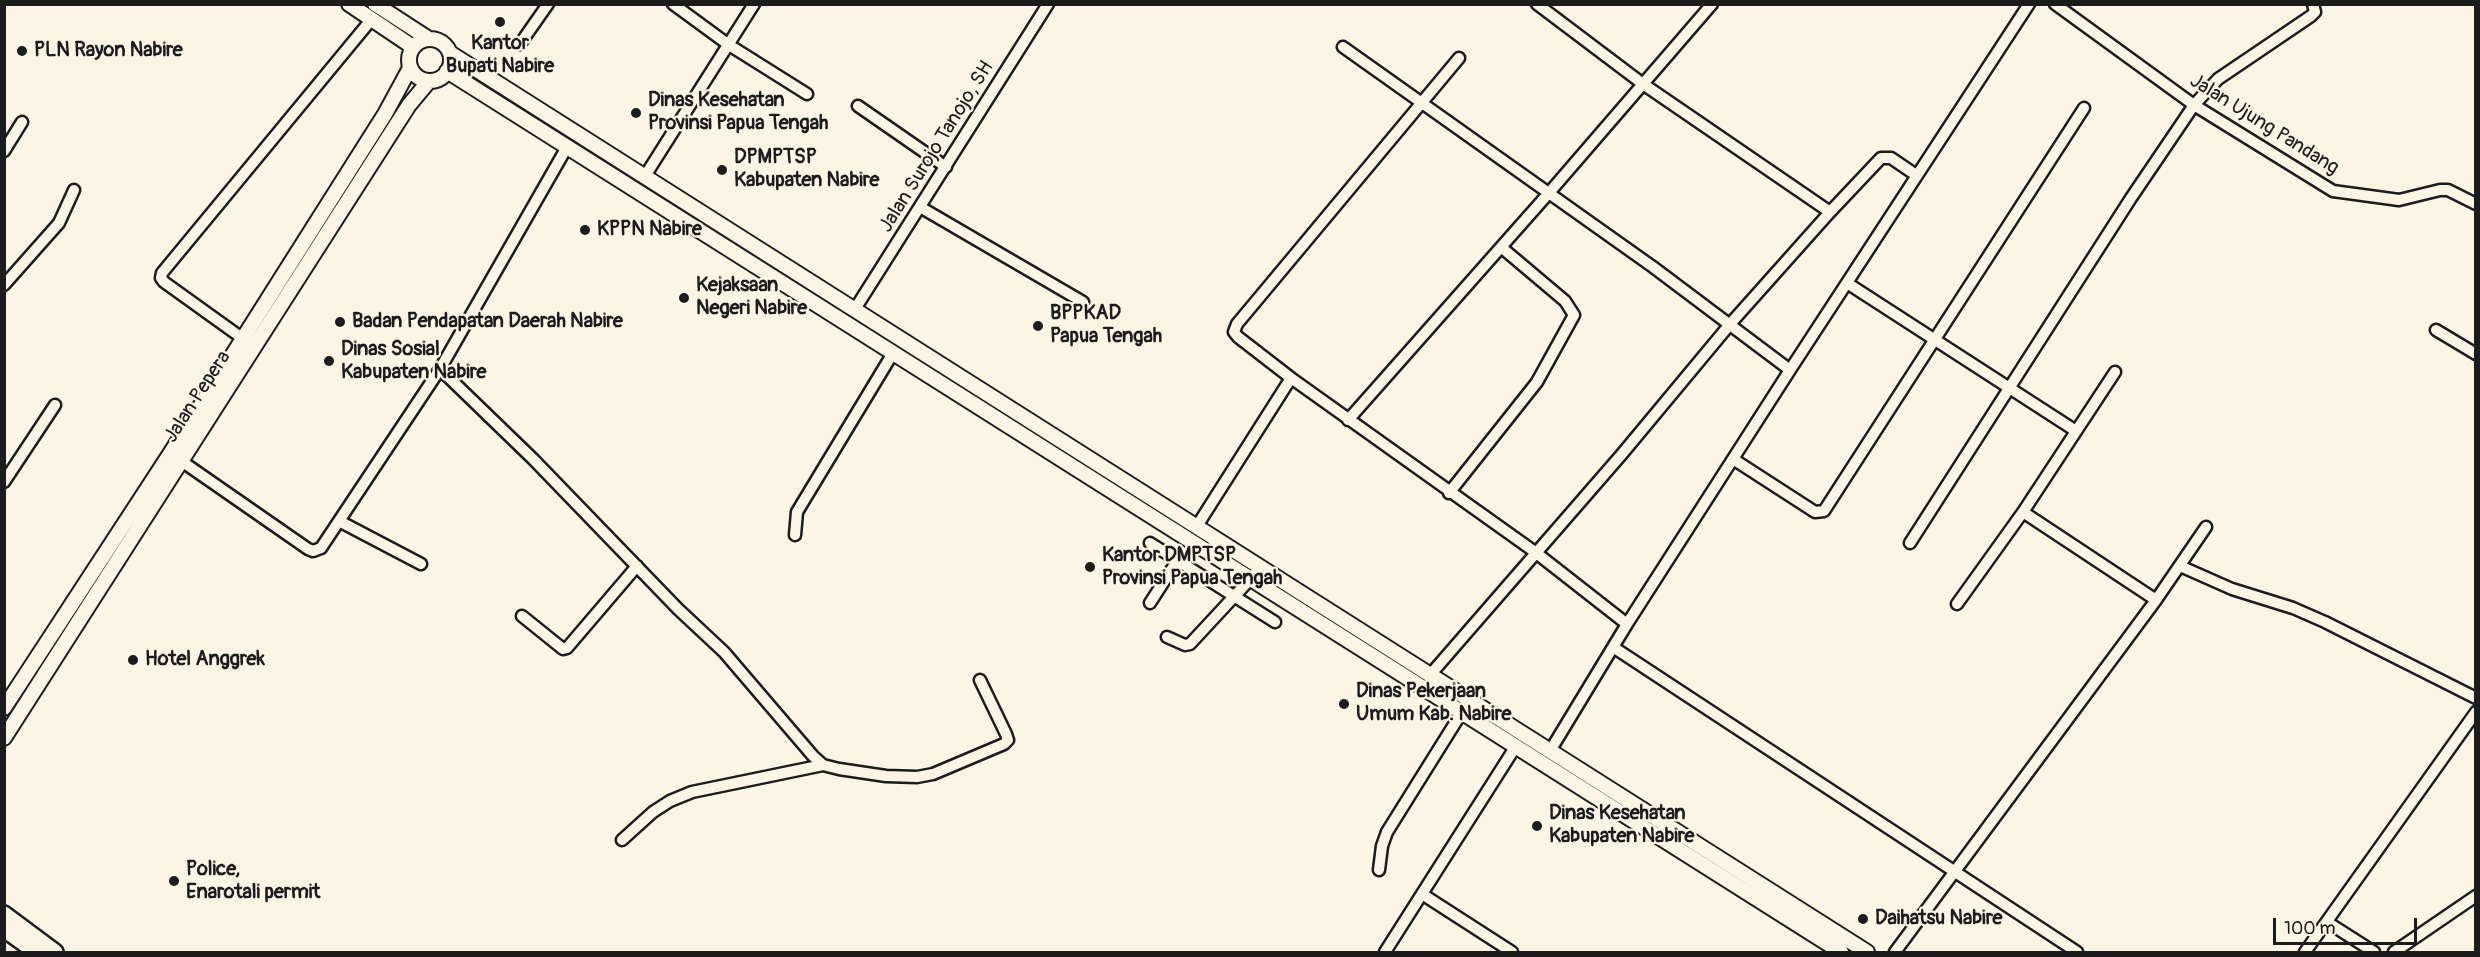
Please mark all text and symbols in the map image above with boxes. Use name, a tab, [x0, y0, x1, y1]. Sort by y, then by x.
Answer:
marker: Kantor Bupati Nabire	[493, 15, 507, 29]
place label: Kantor Bupati Nabire	[446, 32, 554, 79]
place label: PLN Rayon Nabire	[34, 39, 183, 63]
marker: PLN Rayon Nabire	[15, 44, 29, 58]
street label: Jalan Surojo Tanojo, SH	[875, 57, 999, 237]
street label: Jalan Ujung Pandang	[2185, 69, 2343, 181]
place label: Dinas Kesehatan Provinsi Papua Tengah	[648, 89, 828, 136]
marker: Dinas Kesehatan Provinsi Papua Tengah	[629, 106, 643, 120]
place label: DPMPTSP Kabupaten Nabire	[734, 146, 879, 193]
marker: DPMPTSP Kabupaten Nabire	[715, 163, 729, 177]
place label: KPPN Nabire	[597, 218, 702, 242]
marker: KPPN Nabire	[578, 223, 592, 237]
place label: Kejaksaan Negeri Nabire	[696, 274, 807, 321]
marker: Kejaksaan Negeri Nabire	[677, 291, 691, 305]
place label: BPPKAD Papua Tengah	[1050, 302, 1162, 349]
place label: Badan Pendapatan Daerah Nabire	[352, 310, 623, 334]
marker: Badan Pendapatan Daerah Nabire	[333, 315, 347, 329]
marker: BPPKAD Papua Tengah	[1031, 319, 1045, 333]
place label: Dinas Sosial Kabupaten Nabire	[341, 338, 486, 385]
street label: Jalan Pepera	[159, 347, 237, 447]
marker: Dinas Sosial Kabupaten Nabire	[322, 354, 336, 368]
place label: Kantor DMPTSP Provinsi Papua Tengah	[1102, 544, 1282, 591]
marker: Kantor DMPTSP Provinsi Papua Tengah	[1083, 560, 1097, 574]
place label: Hotel Anggrek	[145, 648, 265, 672]
marker: Hotel Anggrek	[126, 653, 140, 667]
place label: Dinas Pekerjaan Umum Kab. Nabire	[1356, 680, 1511, 727]
marker: Dinas Pekerjaan Umum Kab. Nabire	[1337, 697, 1351, 711]
place label: Dinas Kesehatan Kabupaten Nabire	[1549, 802, 1694, 849]
marker: Dinas Kesehatan Kabupaten Nabire	[1530, 819, 1544, 833]
place label: Police, Enarotali permit	[186, 858, 320, 905]
marker: Police, Enarotali permit	[167, 874, 181, 888]
scale bar	[2276, 906, 2420, 944]
place label: Daihatsu Nabire	[1875, 907, 2002, 931]
marker: Daihatsu Nabire	[1856, 912, 1870, 926]
text: 100 m	[2284, 917, 2336, 940]

